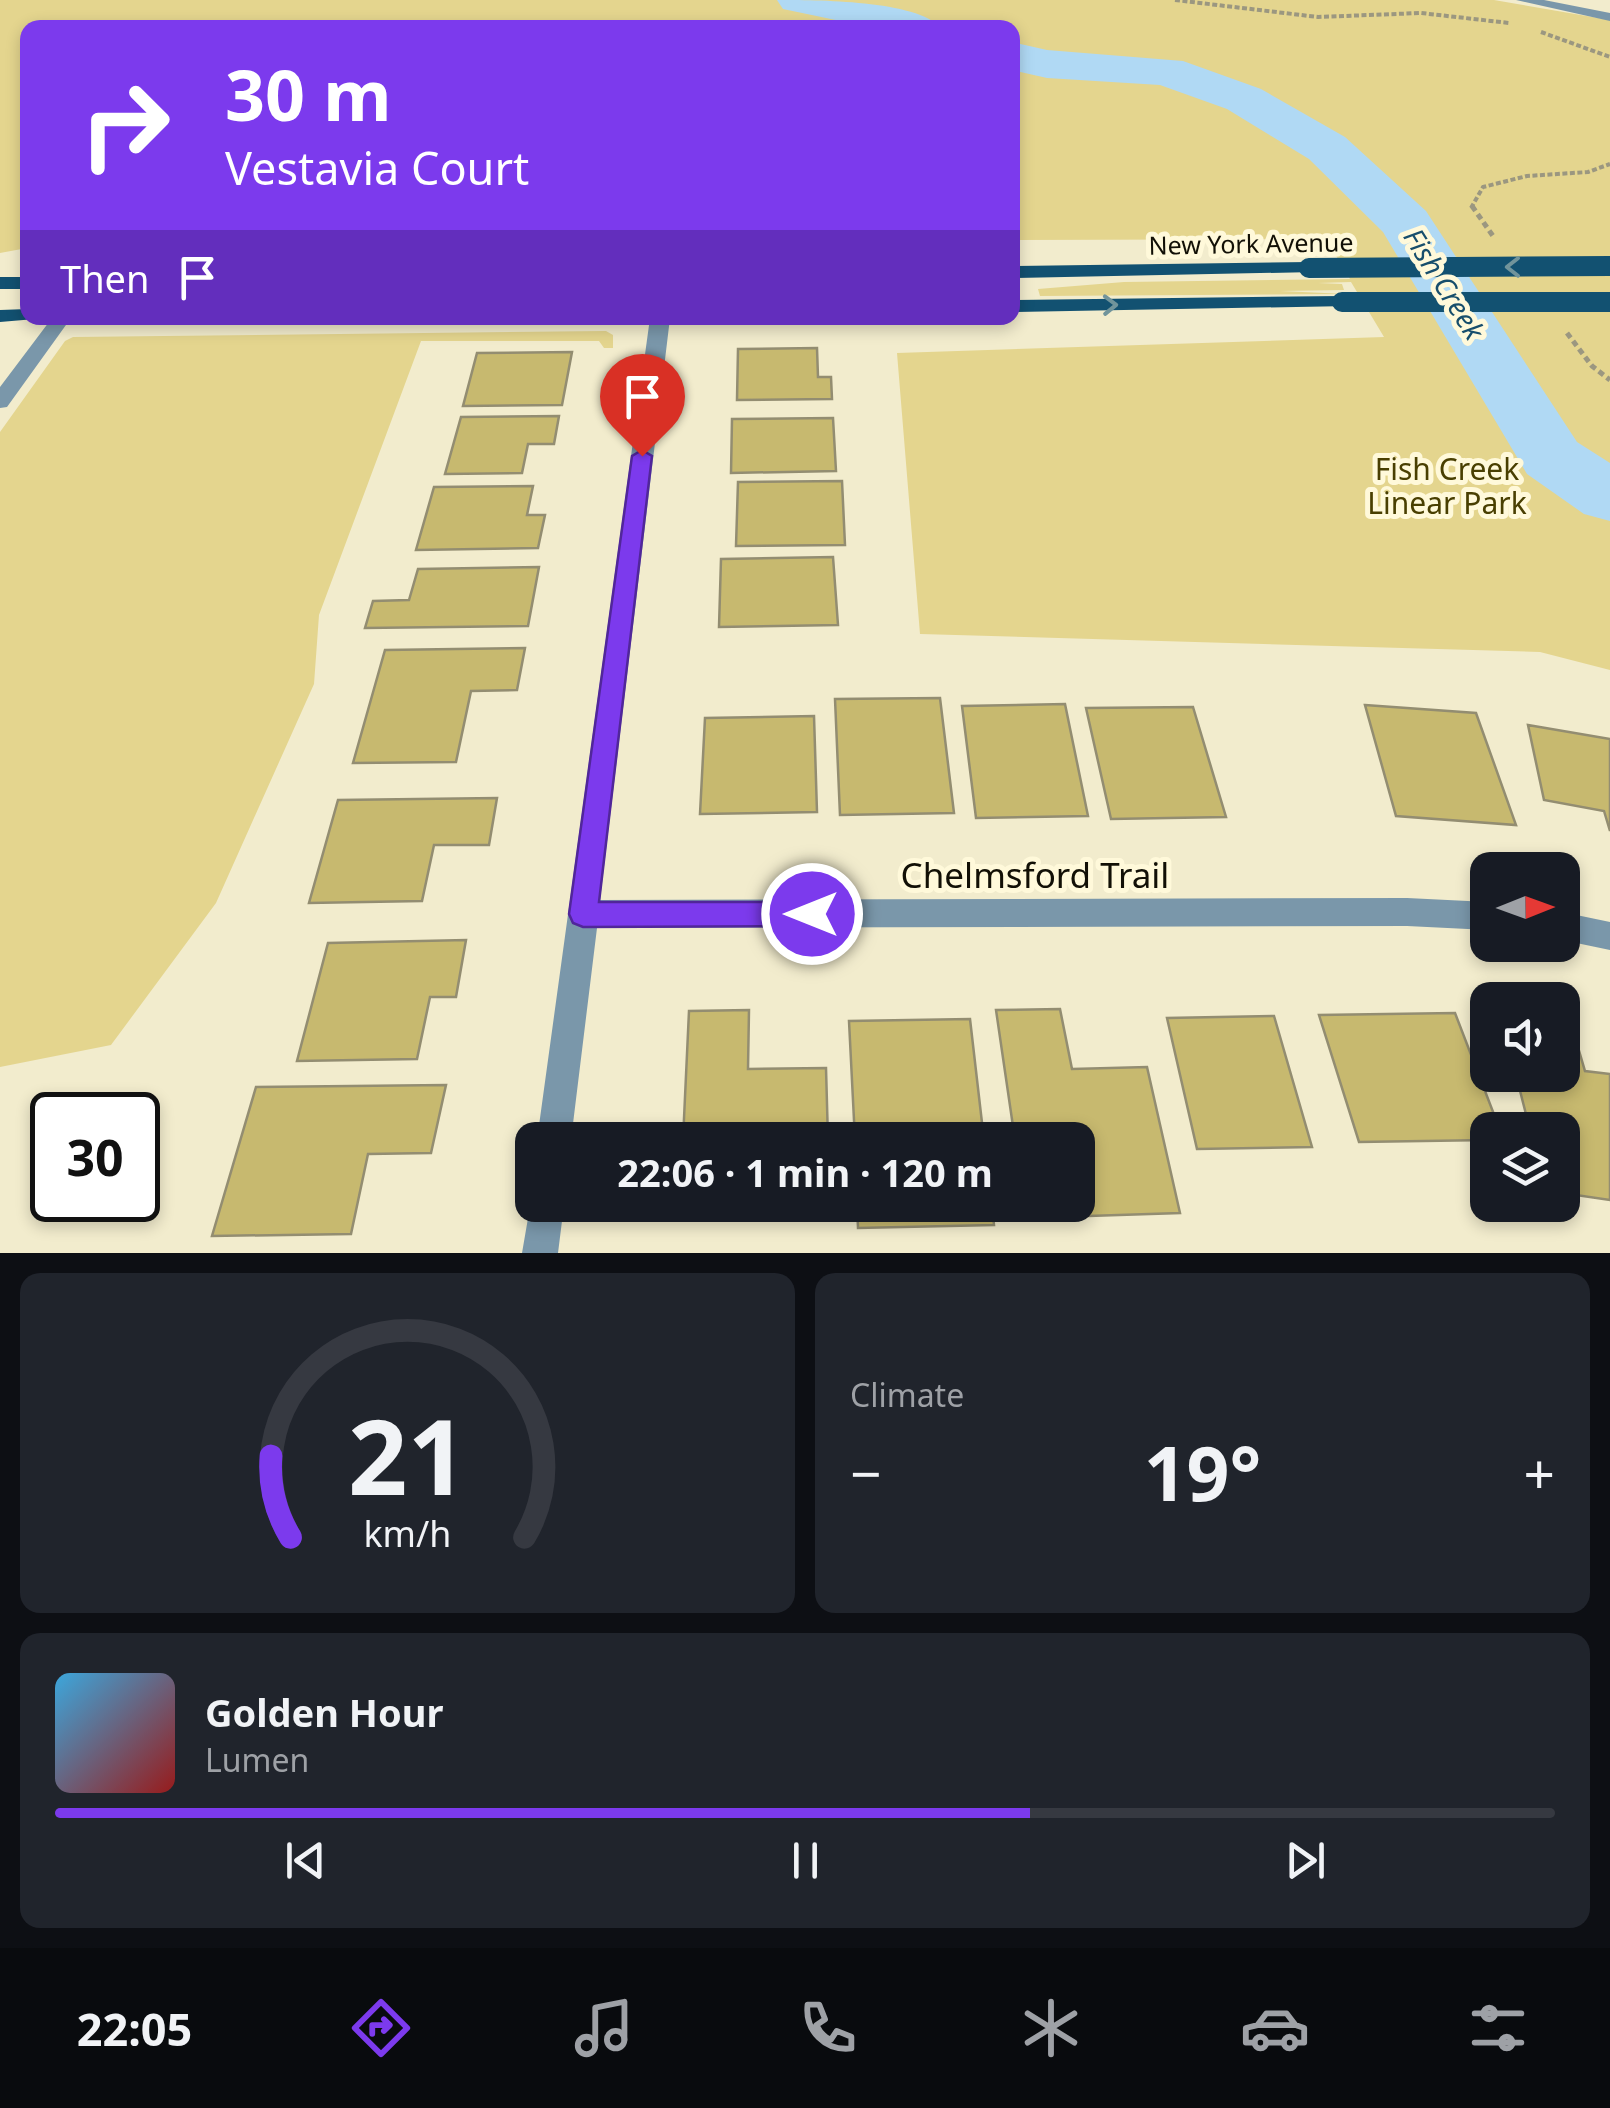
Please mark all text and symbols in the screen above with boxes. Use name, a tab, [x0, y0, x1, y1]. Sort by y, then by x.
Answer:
text: 30 m	[225, 46, 392, 142]
icon: right	[60, 60, 190, 190]
text: Vestavia Court	[225, 137, 529, 198]
water label: Fish Creek	[1396, 220, 1495, 348]
street label: New York Avenue	[1148, 224, 1354, 262]
icon: arrive	[170, 250, 225, 305]
text: Then	[60, 252, 150, 304]
one-way arrow	[1504, 256, 1520, 277]
one-way arrow	[1102, 294, 1118, 316]
pin	[600, 354, 685, 457]
icon: arrive	[615, 369, 670, 424]
park label: Fish Creek Linear Park	[1367, 448, 1527, 523]
street label: Chelmsford Trail	[901, 851, 1169, 898]
north arrow	[1470, 852, 1580, 962]
map controls	[1470, 852, 1580, 1222]
position arrow	[760, 862, 864, 966]
button: sound	[1470, 982, 1580, 1092]
speed limit sign: 30	[30, 1092, 160, 1222]
button: layers	[1470, 1112, 1580, 1222]
text: 22:06 · 1 min · 120 m	[617, 1146, 993, 1198]
text: Climate	[850, 1373, 964, 1416]
text: 21	[348, 1384, 467, 1525]
text: 19°	[1144, 1421, 1261, 1523]
text: −	[850, 1435, 881, 1510]
text: +	[1524, 1435, 1555, 1510]
text: km/h	[364, 1509, 451, 1557]
text: Golden Hour	[205, 1686, 443, 1738]
text: Lumen	[205, 1738, 309, 1781]
icon: previous	[278, 1833, 333, 1888]
icon: pause	[778, 1833, 833, 1888]
icon: next	[1278, 1833, 1333, 1888]
icon: directions	[346, 1993, 416, 2063]
icon: music	[569, 1993, 639, 2063]
icon: phone	[793, 1993, 863, 2063]
icon: climate	[1016, 1993, 1086, 2063]
icon: car	[1240, 1993, 1310, 2063]
icon: filters	[1463, 1993, 1533, 2063]
text: 22:05	[77, 1998, 192, 2059]

